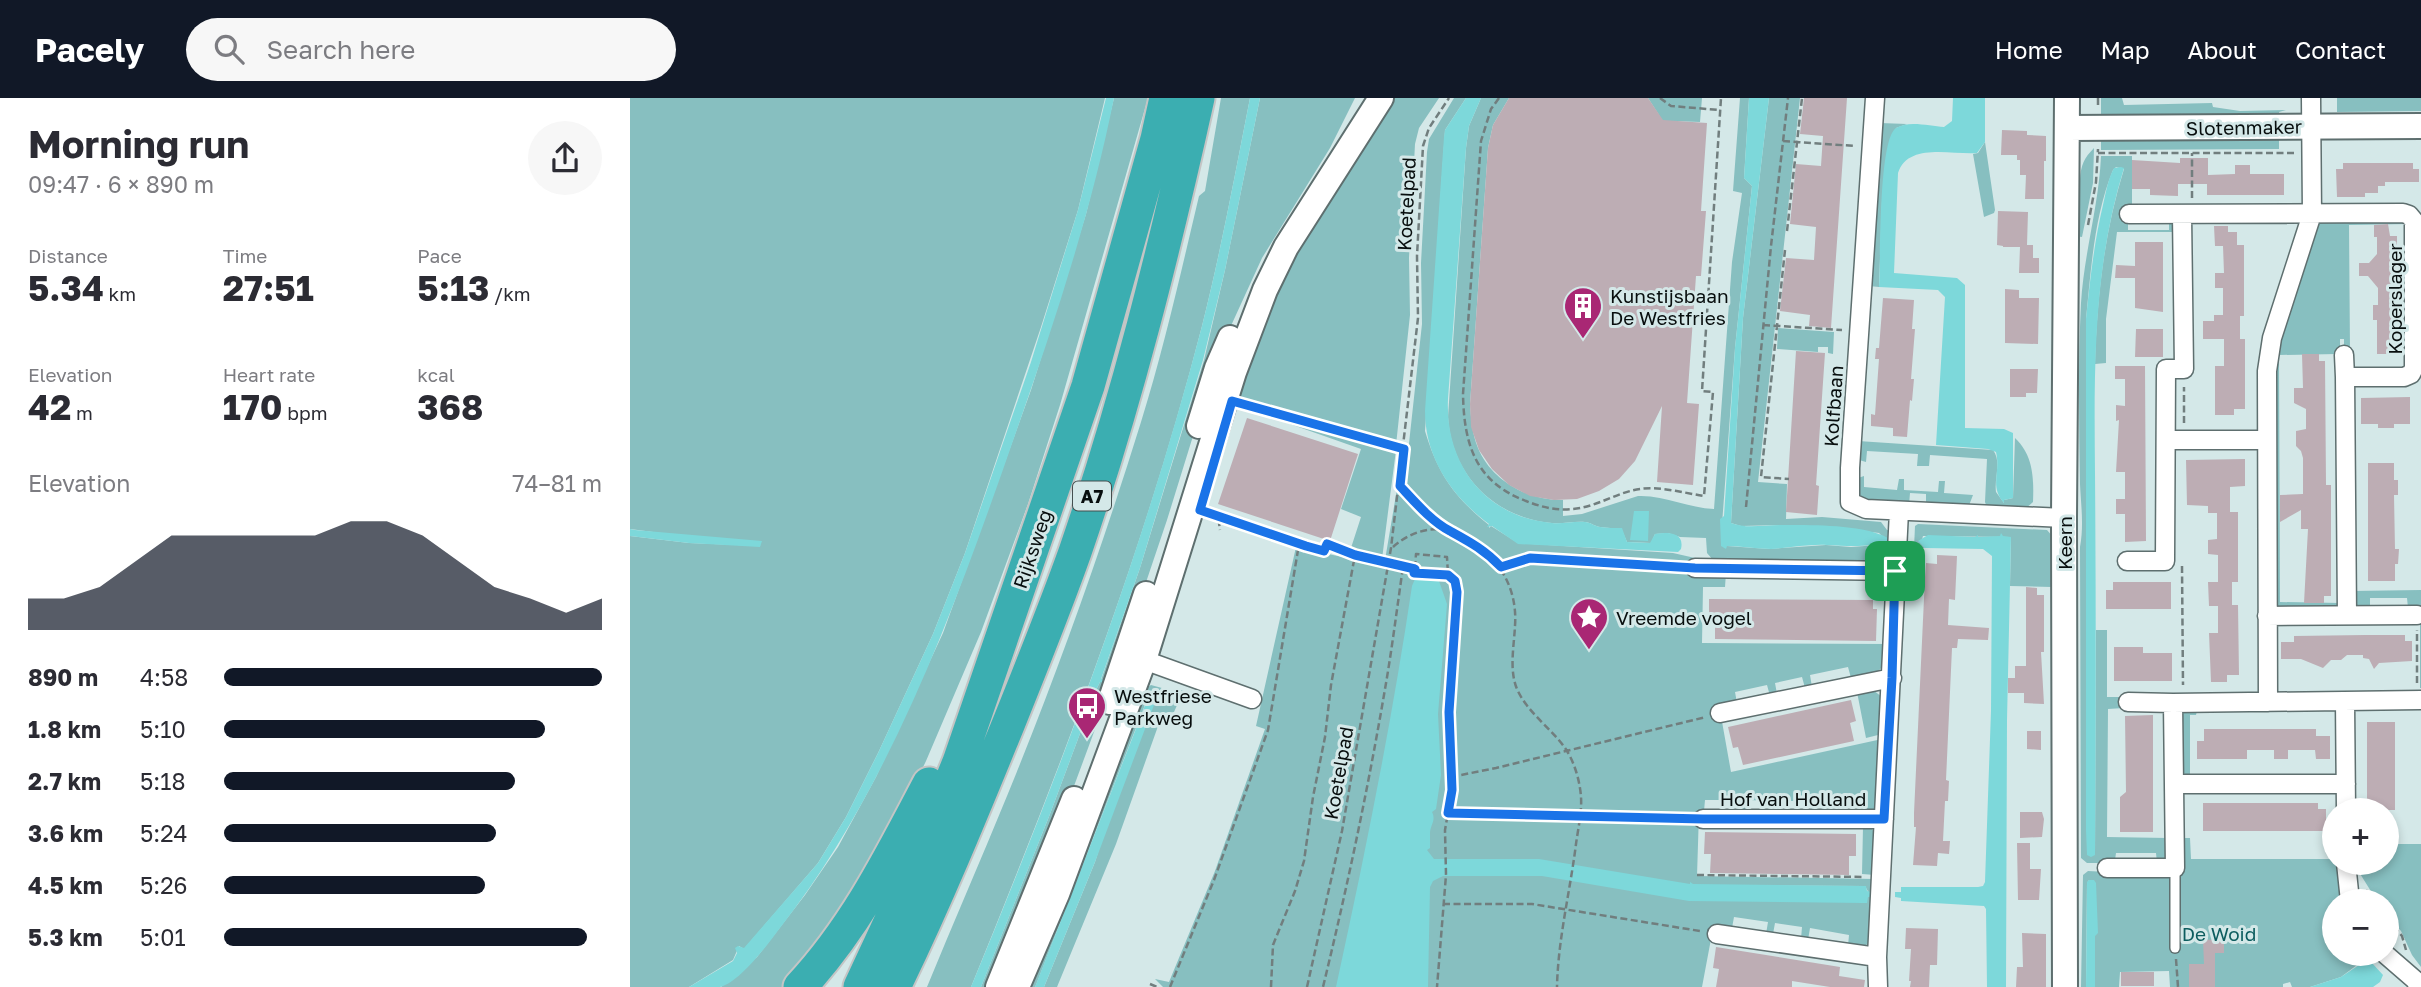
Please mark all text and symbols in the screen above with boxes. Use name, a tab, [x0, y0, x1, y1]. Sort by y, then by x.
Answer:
search box	[186, 18, 676, 81]
text: Pacely	[35, 30, 144, 69]
icon: search	[210, 30, 248, 68]
text: Search here	[266, 34, 415, 65]
text: Home	[1995, 35, 2063, 64]
text: Map	[2101, 35, 2150, 64]
text: About	[2188, 35, 2257, 64]
text: Contact	[2295, 35, 2386, 64]
street label: Slotenmaker	[2186, 114, 2303, 140]
text: Morning run	[28, 121, 249, 166]
button: share	[528, 121, 602, 195]
street label: Koetelpad	[1392, 156, 1420, 252]
text: 09:47 · 6 × 890 m	[28, 170, 214, 198]
street label: Koperslager	[2383, 243, 2406, 355]
text: Distance	[28, 244, 108, 267]
text: Time	[223, 244, 267, 267]
text: Pace	[417, 244, 462, 267]
text: 5.34	[28, 267, 104, 309]
text: 27:51	[223, 267, 314, 309]
text: 5:13	[417, 267, 489, 309]
text: km	[104, 282, 136, 305]
text: /km	[489, 282, 531, 305]
place label: Kunstijsbaan De Westfries	[1610, 284, 1729, 329]
building icon: Kunstijsbaan De Westfries	[1562, 285, 1604, 340]
text: Elevation	[28, 363, 113, 386]
text: Heart rate	[223, 363, 315, 386]
text: kcal	[417, 363, 455, 386]
street label: Kolfbaan	[1819, 364, 1847, 448]
text: 42	[28, 386, 71, 428]
text: 170	[223, 386, 283, 428]
text: 368	[417, 386, 483, 428]
text: m	[71, 401, 93, 424]
text: bpm	[283, 401, 327, 424]
text: Elevation	[28, 469, 130, 497]
text: 74–81 m	[512, 469, 602, 497]
road number: A7	[1073, 482, 1111, 510]
street label: Rijksweg	[1008, 507, 1056, 591]
street label: Keern	[2053, 516, 2076, 570]
pin	[1865, 541, 1925, 601]
icon: arrive	[1876, 552, 1914, 590]
place icon: Vreemde vogel	[1568, 596, 1610, 651]
place label: Vreemde vogel	[1616, 606, 1752, 629]
text: 890 m	[28, 663, 98, 691]
text: 4:58	[140, 663, 188, 691]
place label: Westfriese Parkweg	[1114, 684, 1212, 729]
bus stop icon: Westfriese Parkweg	[1066, 685, 1108, 740]
text: 1.8 km	[28, 715, 101, 743]
text: 5:10	[140, 715, 186, 743]
street label: Koetelpad	[1319, 725, 1357, 821]
text: 2.7 km	[28, 767, 101, 795]
text: 5:18	[140, 767, 185, 795]
street label: Hof van Holland	[1720, 787, 1866, 810]
map controls	[2322, 798, 2399, 966]
button: +	[2322, 798, 2399, 875]
text: 3.6 km	[28, 819, 103, 847]
text: 5:24	[140, 819, 188, 847]
text: 4.5 km	[28, 871, 103, 899]
text: 5:26	[140, 871, 188, 899]
button: −	[2322, 889, 2399, 966]
park label: De Woid	[2182, 922, 2256, 945]
text: 5.3 km	[28, 923, 103, 951]
text: 5:01	[140, 923, 186, 951]

